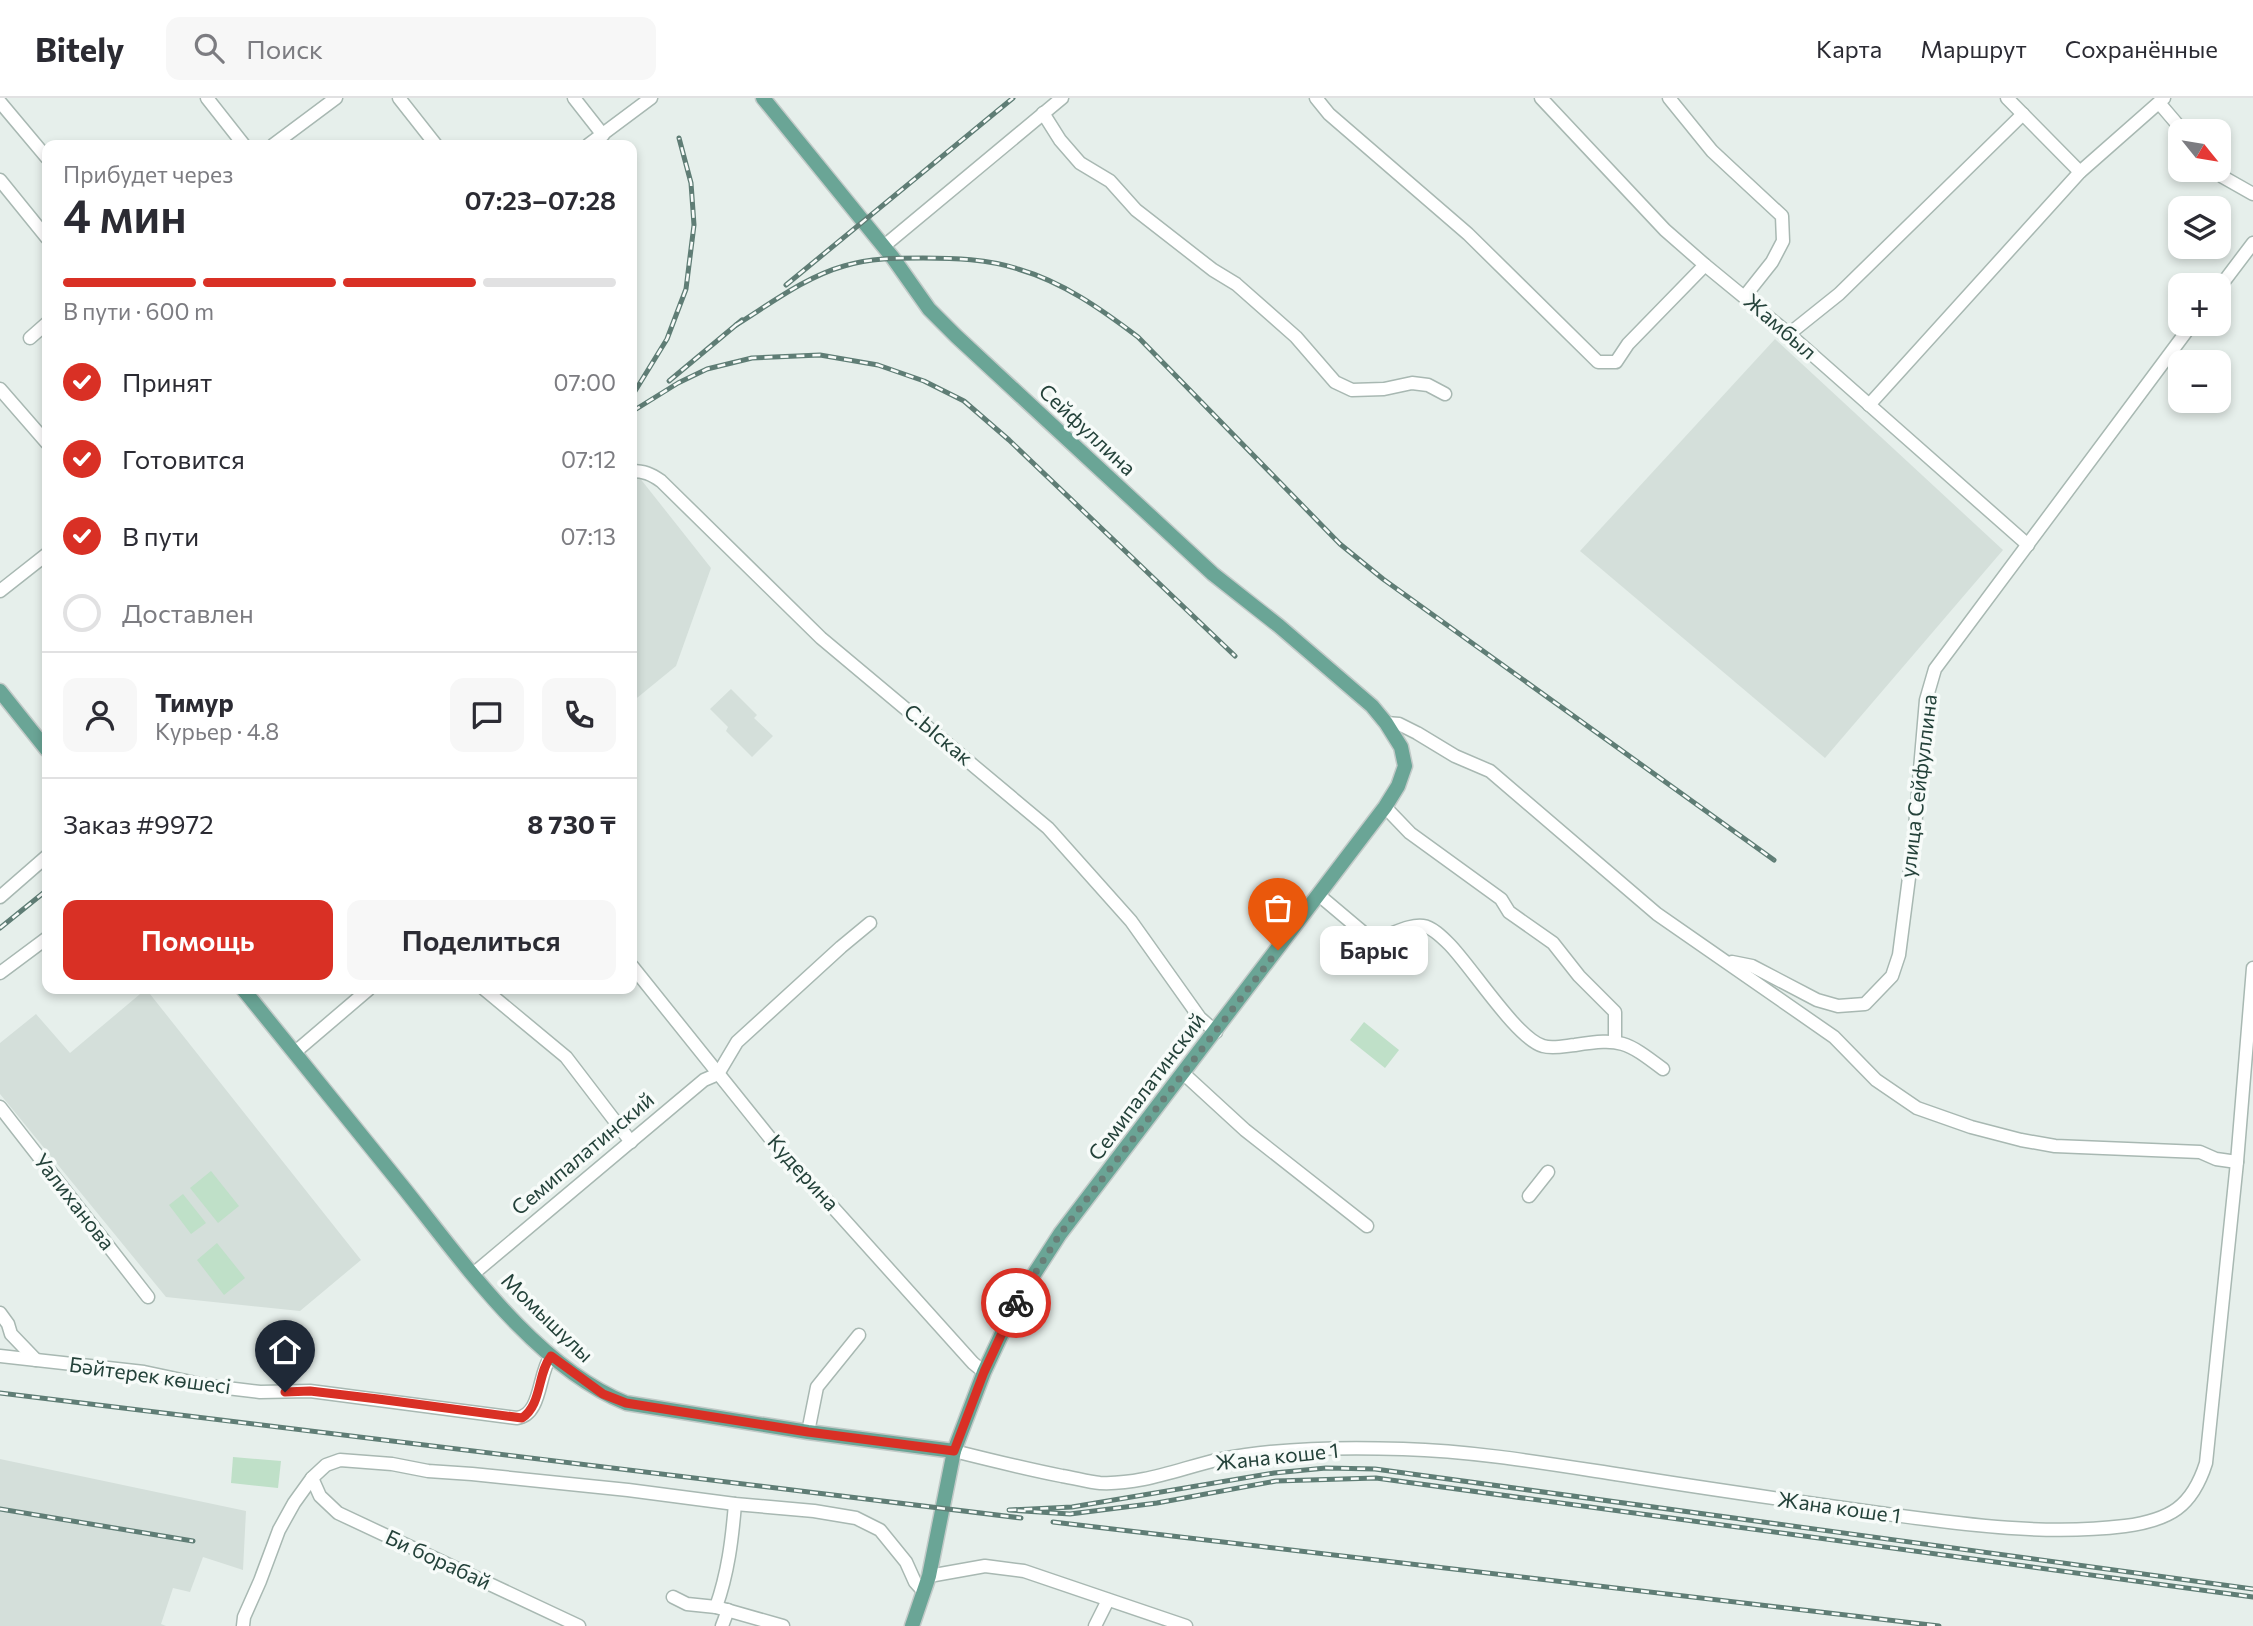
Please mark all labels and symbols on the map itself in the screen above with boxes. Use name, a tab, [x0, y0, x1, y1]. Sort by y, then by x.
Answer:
north arrow	[2168, 119, 2231, 182]
street label: Жамбыл	[1740, 288, 1822, 364]
street label: Сейфуллина	[1034, 378, 1142, 480]
street label: улица Сейфуллина	[1894, 693, 1941, 879]
street label: С.Ыскак	[900, 698, 978, 770]
pin	[1248, 878, 1308, 950]
callout: Барыс	[1320, 926, 1428, 974]
street label: Семипалатинский	[1082, 1008, 1209, 1165]
street label: Семипалатинский	[506, 1086, 658, 1220]
street label: Кудерина	[763, 1129, 845, 1215]
street label: Уалиханова	[30, 1148, 121, 1254]
street label: Момышулы	[497, 1267, 599, 1367]
courier	[981, 1268, 1051, 1338]
pin	[255, 1320, 315, 1392]
street label: Бәйтерек көшесі	[68, 1351, 233, 1398]
street label: Жана коше 1	[1214, 1437, 1340, 1474]
street label: Жана коше 1	[1776, 1485, 1902, 1528]
street label: Би борабай	[382, 1523, 495, 1594]

